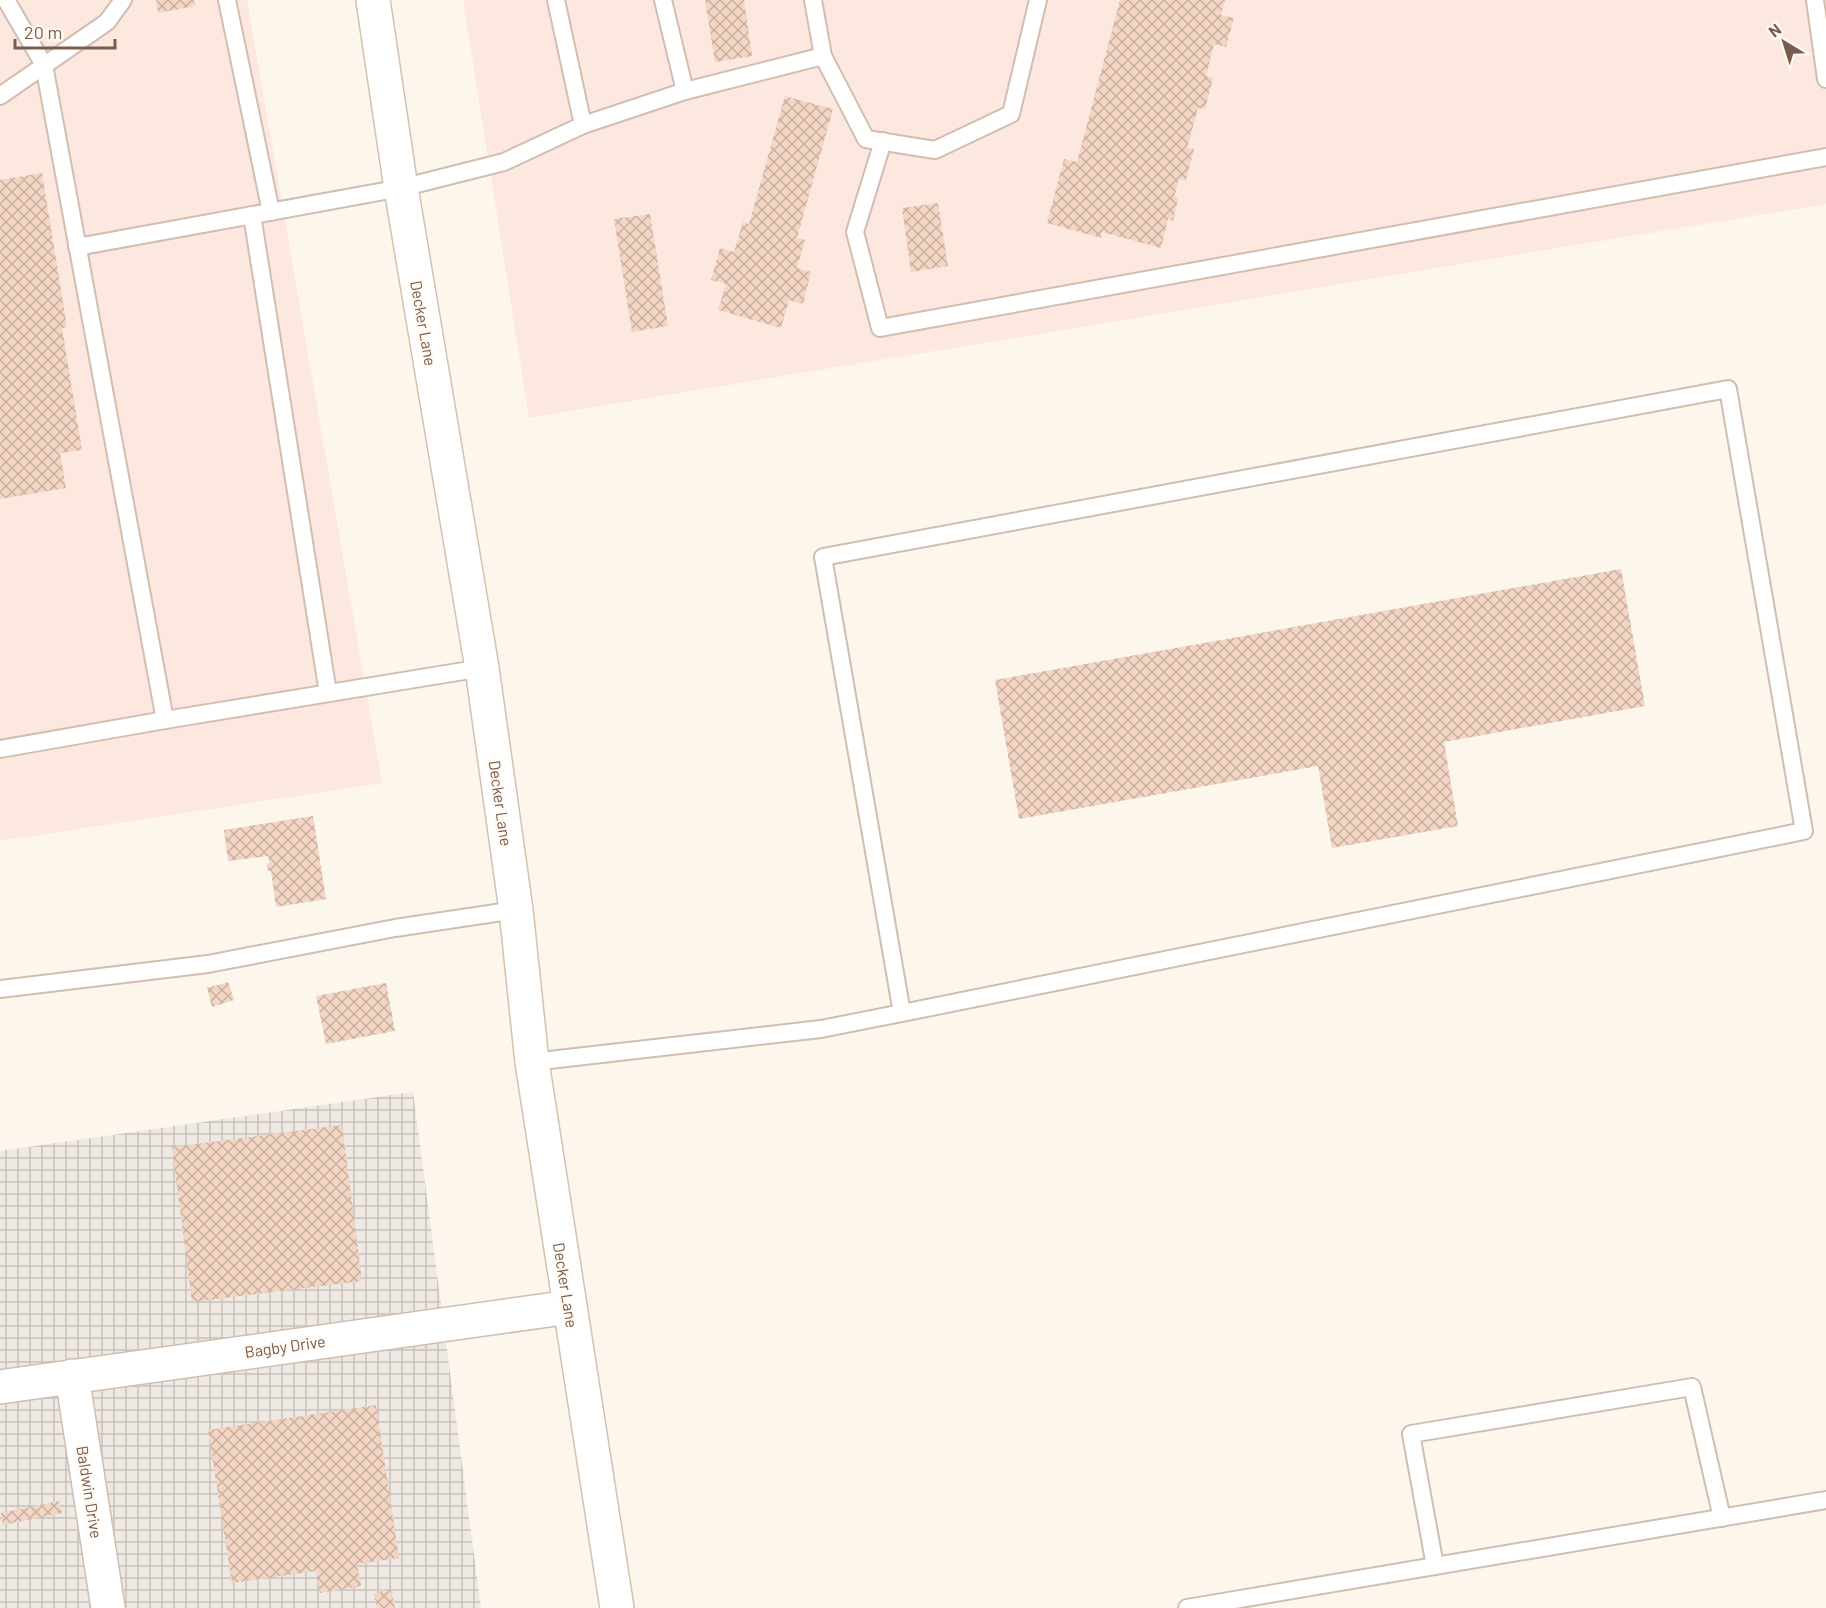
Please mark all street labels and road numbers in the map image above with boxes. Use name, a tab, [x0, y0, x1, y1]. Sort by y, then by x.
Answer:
street label: Decker Lane	[407, 279, 441, 367]
street label: Decker Lane	[486, 759, 516, 847]
street label: Decker Lane	[550, 1241, 582, 1329]
street label: Bagby Drive	[243, 1331, 327, 1361]
street label: Baldwin Drive	[73, 1444, 107, 1540]

